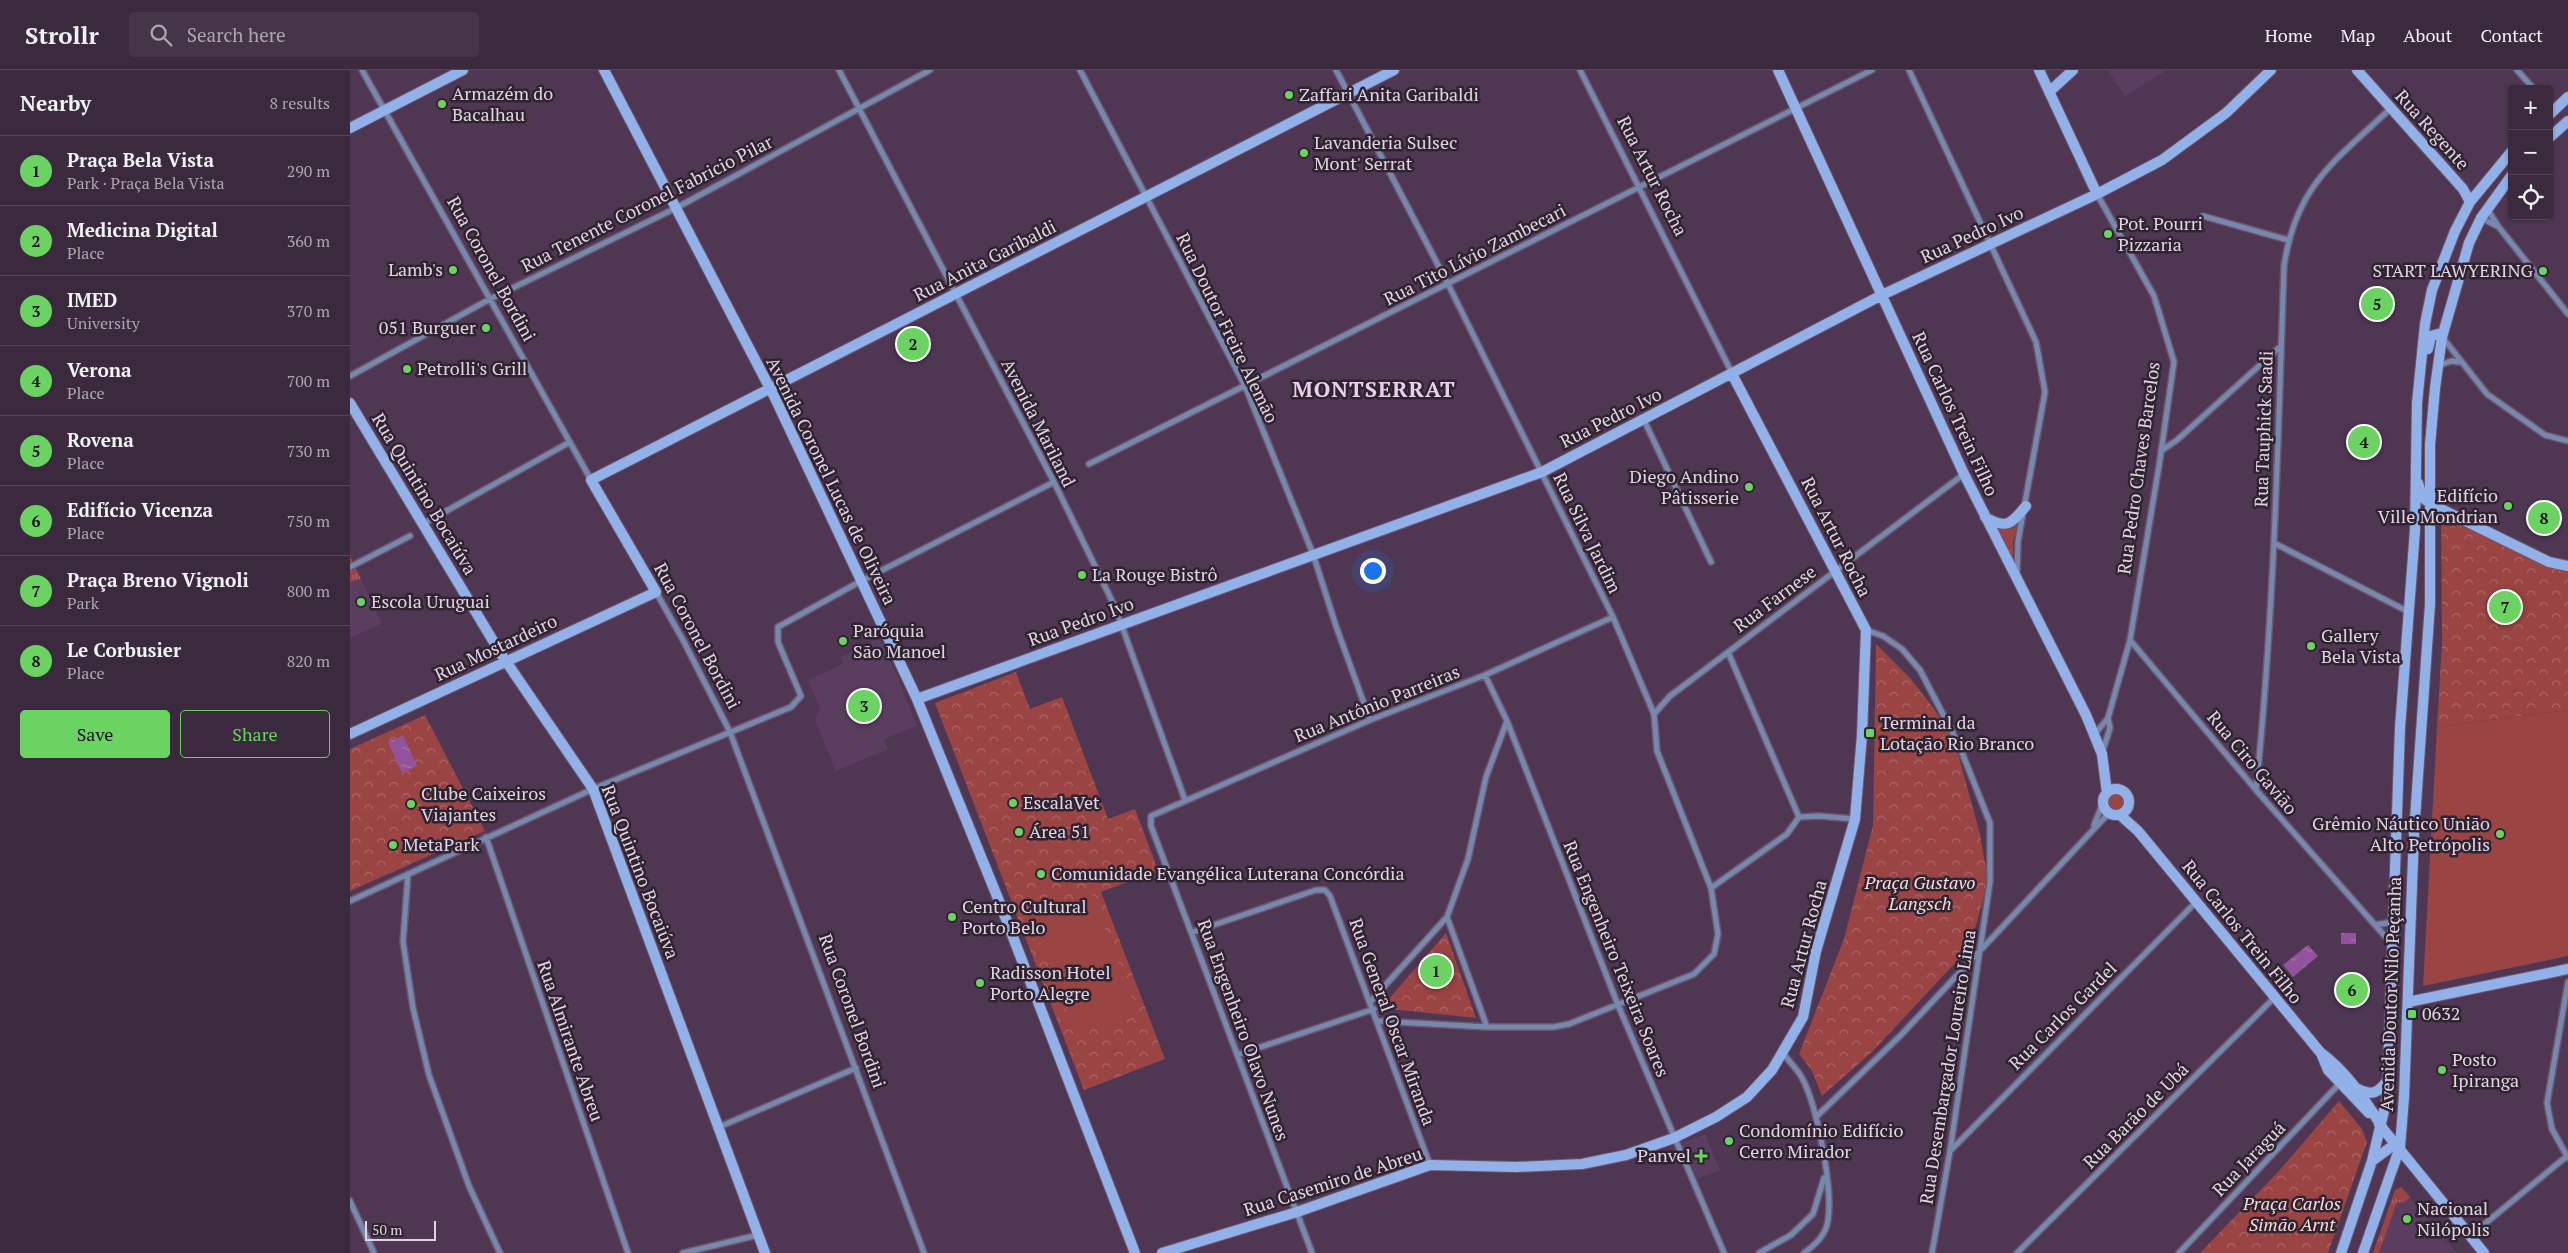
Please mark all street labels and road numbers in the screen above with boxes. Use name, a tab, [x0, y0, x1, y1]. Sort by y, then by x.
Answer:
street label: Rua Regente	[2390, 84, 2475, 175]
street label: Rua Artur Rocha	[1612, 111, 1693, 240]
street label: Rua Tenente Coronel Fabricio Pilar	[517, 129, 776, 277]
street label: Rua Coronel Bordini	[442, 192, 542, 345]
street label: Rua Tito Lívio Zambecari	[1379, 198, 1570, 310]
street label: Rua Pedro Ivo	[1916, 200, 2027, 268]
street label: Rua Anita Garibaldi	[909, 214, 1060, 306]
street label: Rua Doutor Freire Alemão	[1171, 228, 1284, 427]
street label: Rua Carlos Trein Filho	[1907, 328, 2005, 500]
street label: Rua Tauphick Saadi	[2248, 350, 2278, 508]
street label: Avenida Coronel Lucas de Oliveira	[761, 353, 902, 608]
street label: Avenida Mariland	[996, 354, 1082, 491]
street label: Rua Pedro Chaves Barcelos	[2111, 360, 2165, 576]
street label: Rua Pedro Ivo	[1556, 381, 1665, 453]
street label: Rua Quintino Bocaiúva	[367, 408, 483, 579]
street label: Rua Silva Jardim	[1548, 468, 1628, 597]
street label: Rua Artur Rocha	[1796, 472, 1877, 601]
street label: Rua Coronel Bordini	[649, 558, 747, 713]
street label: Rua Farnese	[1728, 559, 1821, 637]
street label: Rua Pedro Ivo	[1024, 591, 1137, 651]
street label: Rua Mostardeiro	[430, 608, 561, 686]
street label: Rua Antônio Parreiras	[1290, 659, 1463, 747]
street label: Rua Ciro Gavião	[2202, 705, 2303, 819]
street label: Rua Quintino Bocaiúva	[597, 781, 685, 962]
street label: Rua Engenheiro Teixeira Soares	[1558, 837, 1675, 1080]
street label: Rua Carlos Trein Filho	[2177, 854, 2308, 1008]
street label: Avenida Doutor Nilo Peçanha	[2374, 876, 2406, 1112]
street label: Rua Artur Rocha	[1774, 877, 1832, 1010]
street label: Rua General Oscar Miranda	[1344, 915, 1442, 1129]
street label: Rua Engenheiro Olavo Nunes	[1193, 916, 1295, 1144]
street label: Rua Desembargador Loureiro Lima	[1913, 928, 1981, 1206]
street label: Rua Coronel Bordini	[814, 930, 892, 1091]
street label: Rua Carlos Gardel	[2003, 956, 2121, 1074]
street label: Rua Almirante Abreu	[532, 957, 610, 1124]
street label: Rua Barão de Ubá	[2077, 1057, 2193, 1173]
street label: Rua Jaraguá	[2207, 1116, 2290, 1201]
street label: Rua Casemiro de Abreu	[1240, 1141, 1425, 1221]

